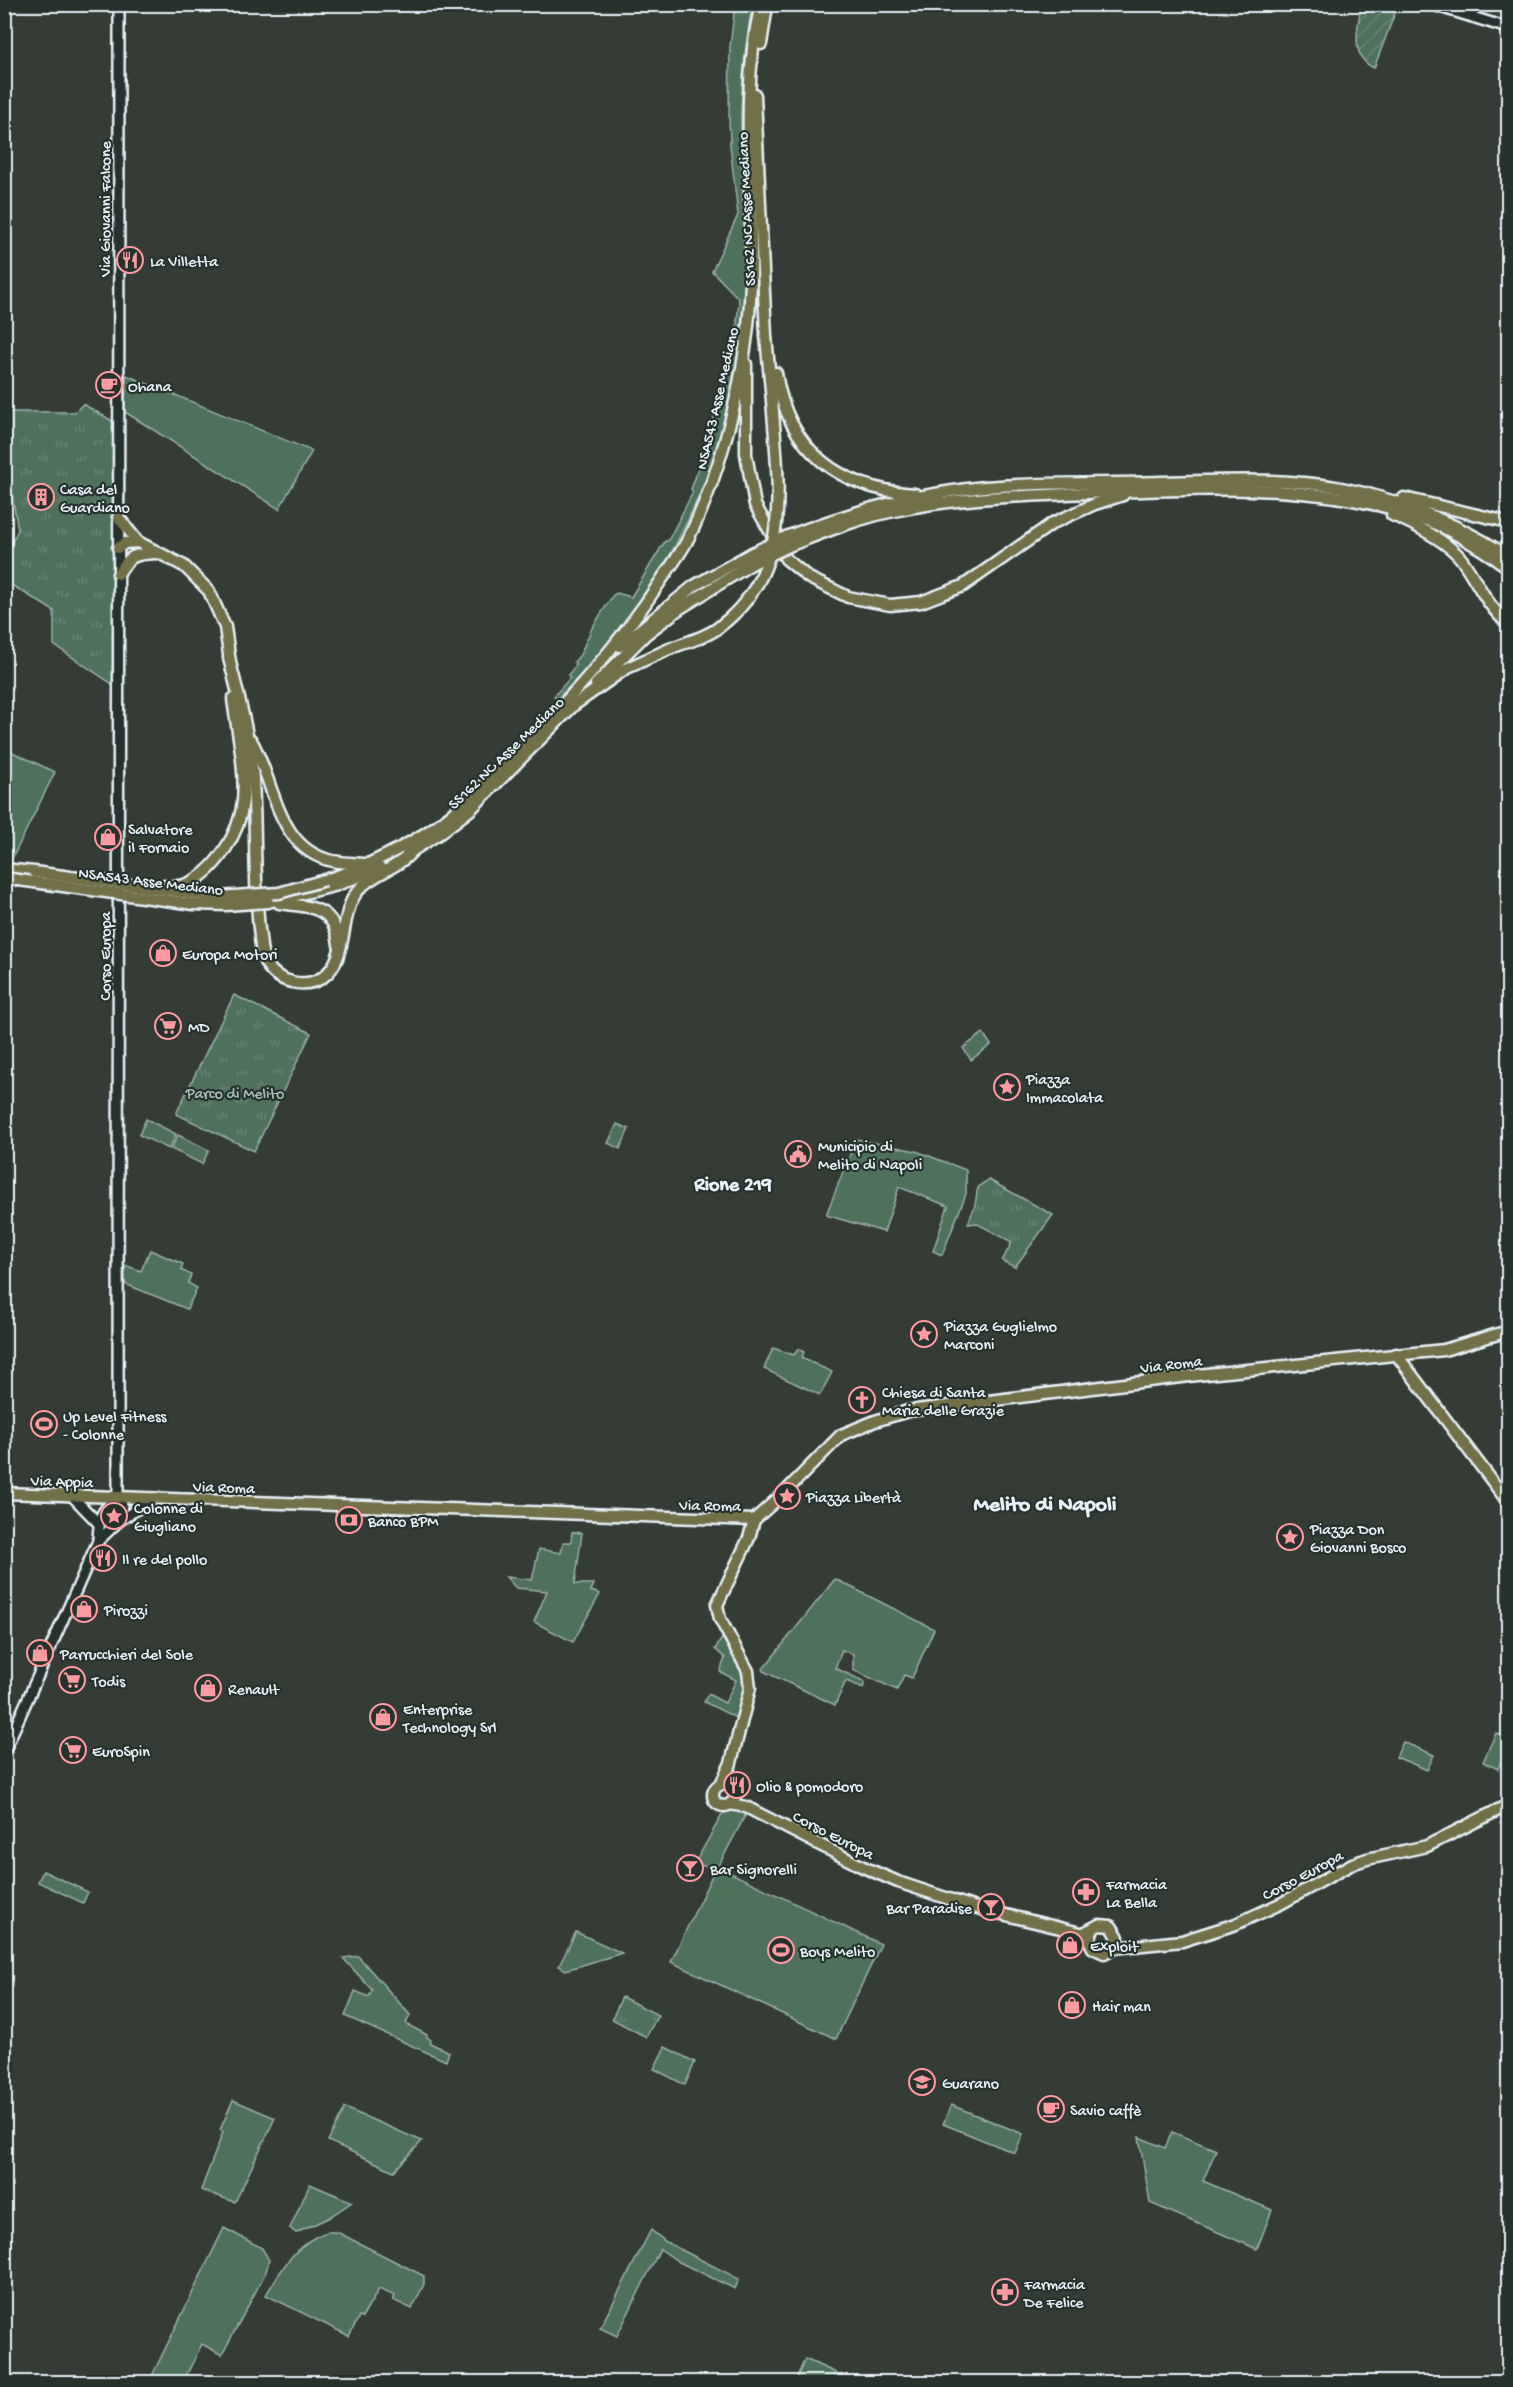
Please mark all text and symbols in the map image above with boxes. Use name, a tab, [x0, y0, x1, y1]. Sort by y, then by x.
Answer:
street label: SS162 NC Asse Mediano	[735, 131, 762, 286]
street label: Via Giovanni Falcone	[98, 141, 117, 278]
restaurant icon: La Villetta	[115, 245, 145, 275]
place label: La Villetta	[150, 254, 219, 273]
street label: NSA543 Asse Mediano	[694, 326, 745, 472]
cafe icon: Ohana	[94, 370, 124, 400]
place label: Ohana	[128, 379, 173, 398]
building icon: Casa del Guardiano	[26, 482, 56, 512]
place label: Casa del Guardiano	[60, 482, 130, 519]
street label: SS162 NC Asse Mediano	[445, 694, 569, 815]
shop icon: Salvatore il Fornaio	[93, 822, 123, 852]
place label: Salvatore il Fornaio	[128, 822, 193, 859]
street label: NSA543 Asse Mediano	[77, 865, 224, 902]
street label: Corso Europa	[98, 910, 117, 1000]
shop icon: Europa Motori	[148, 938, 178, 968]
place label: Europa Motori	[182, 947, 277, 966]
supermarket icon: MD	[153, 1011, 183, 1041]
place label: MD	[188, 1020, 210, 1039]
place icon: Piazza Immacolata	[992, 1072, 1022, 1102]
place label: Piazza Immacolata	[1025, 1072, 1104, 1109]
park label: Parco di Melito	[185, 1086, 284, 1105]
public building icon: Municipio di Melito di Napoli	[783, 1139, 813, 1169]
place label: Municipio di Melito di Napoli	[818, 1139, 922, 1176]
district label: Rione 219	[693, 1175, 772, 1198]
place icon: Piazza Guglielmo Marconi	[909, 1319, 939, 1349]
place label: Piazza Guglielmo Marconi	[943, 1319, 1057, 1356]
street label: Via Roma	[1139, 1353, 1204, 1380]
church icon: Chiesa di Santa Maria delle Grazie	[847, 1385, 877, 1415]
place label: Chiesa di Santa Maria delle Grazie	[882, 1385, 1005, 1422]
sports icon: Up Level Fitness - Colonne	[29, 1409, 59, 1439]
place label: Up Level Fitness - Colonne	[63, 1409, 168, 1446]
street label: Via Appia	[29, 1473, 95, 1494]
street label: Via Roma	[192, 1479, 256, 1500]
place icon: Piazza Libertà	[772, 1481, 802, 1511]
place label: Piazza Libertà	[805, 1490, 902, 1509]
district label: Melito di Napoli	[973, 1493, 1117, 1519]
street label: Via Roma	[678, 1497, 742, 1518]
place icon: Colonne di Giugliano	[99, 1501, 129, 1531]
place label: Colonne di Giugliano	[134, 1501, 203, 1538]
bank icon: Banco BPM	[334, 1505, 364, 1535]
place label: Banco BPM	[367, 1514, 439, 1533]
place icon: Piazza Don Giovanni Bosco	[1275, 1522, 1305, 1552]
place label: Piazza Don Giovanni Bosco	[1309, 1522, 1406, 1559]
restaurant icon: Il re del pollo	[88, 1543, 118, 1573]
place label: Il re del pollo	[122, 1552, 207, 1571]
shop icon: Pirozzi	[69, 1594, 99, 1624]
place label: Pirozzi	[103, 1603, 148, 1622]
shop icon: Parrucchieri del Sole	[25, 1638, 55, 1668]
place label: Parrucchieri del Sole	[59, 1647, 194, 1666]
supermarket icon: Todis	[57, 1665, 87, 1695]
shop icon: Renault	[193, 1673, 223, 1703]
place label: Todis	[91, 1674, 126, 1693]
place label: Renault	[228, 1682, 280, 1701]
shop icon: Enterprise Technology Srl	[368, 1702, 398, 1732]
place label: Enterprise Technology Srl	[402, 1702, 497, 1739]
supermarket icon: EuroSpin	[58, 1735, 88, 1765]
place label: EuroSpin	[92, 1744, 150, 1763]
restaurant icon: Olio & pomodoro	[722, 1770, 752, 1800]
place label: Olio & pomodoro	[756, 1779, 863, 1798]
street label: Corso Europa	[789, 1808, 877, 1866]
street label: Corso Europa	[1260, 1847, 1348, 1906]
bar icon: Bar Signorelli	[675, 1853, 705, 1883]
place label: Bar Signorelli	[709, 1862, 797, 1881]
pharmacy icon: Farmacia La Bella	[1071, 1877, 1101, 1907]
place label: Farmacia La Bella	[1105, 1877, 1168, 1914]
bar icon: Bar Paradise	[976, 1892, 1006, 1922]
place label: Bar Paradise	[885, 1901, 973, 1920]
shop icon: Exploit	[1055, 1930, 1085, 1960]
sports icon: Boys Melito	[766, 1935, 796, 1965]
place label: Exploit	[1090, 1939, 1140, 1958]
place label: Boys Melito	[799, 1944, 875, 1963]
shop icon: Hair man	[1057, 1990, 1087, 2020]
place label: Hair man	[1092, 1999, 1151, 2018]
school or university icon: Guarano	[907, 2067, 937, 2097]
place label: Guarano	[942, 2076, 999, 2095]
cafe icon: Savio caffè	[1036, 2094, 1066, 2124]
place label: Savio caffè	[1070, 2103, 1142, 2122]
pharmacy icon: Farmacia De Felice	[990, 2277, 1020, 2307]
place label: Farmacia De Felice	[1023, 2277, 1086, 2314]

